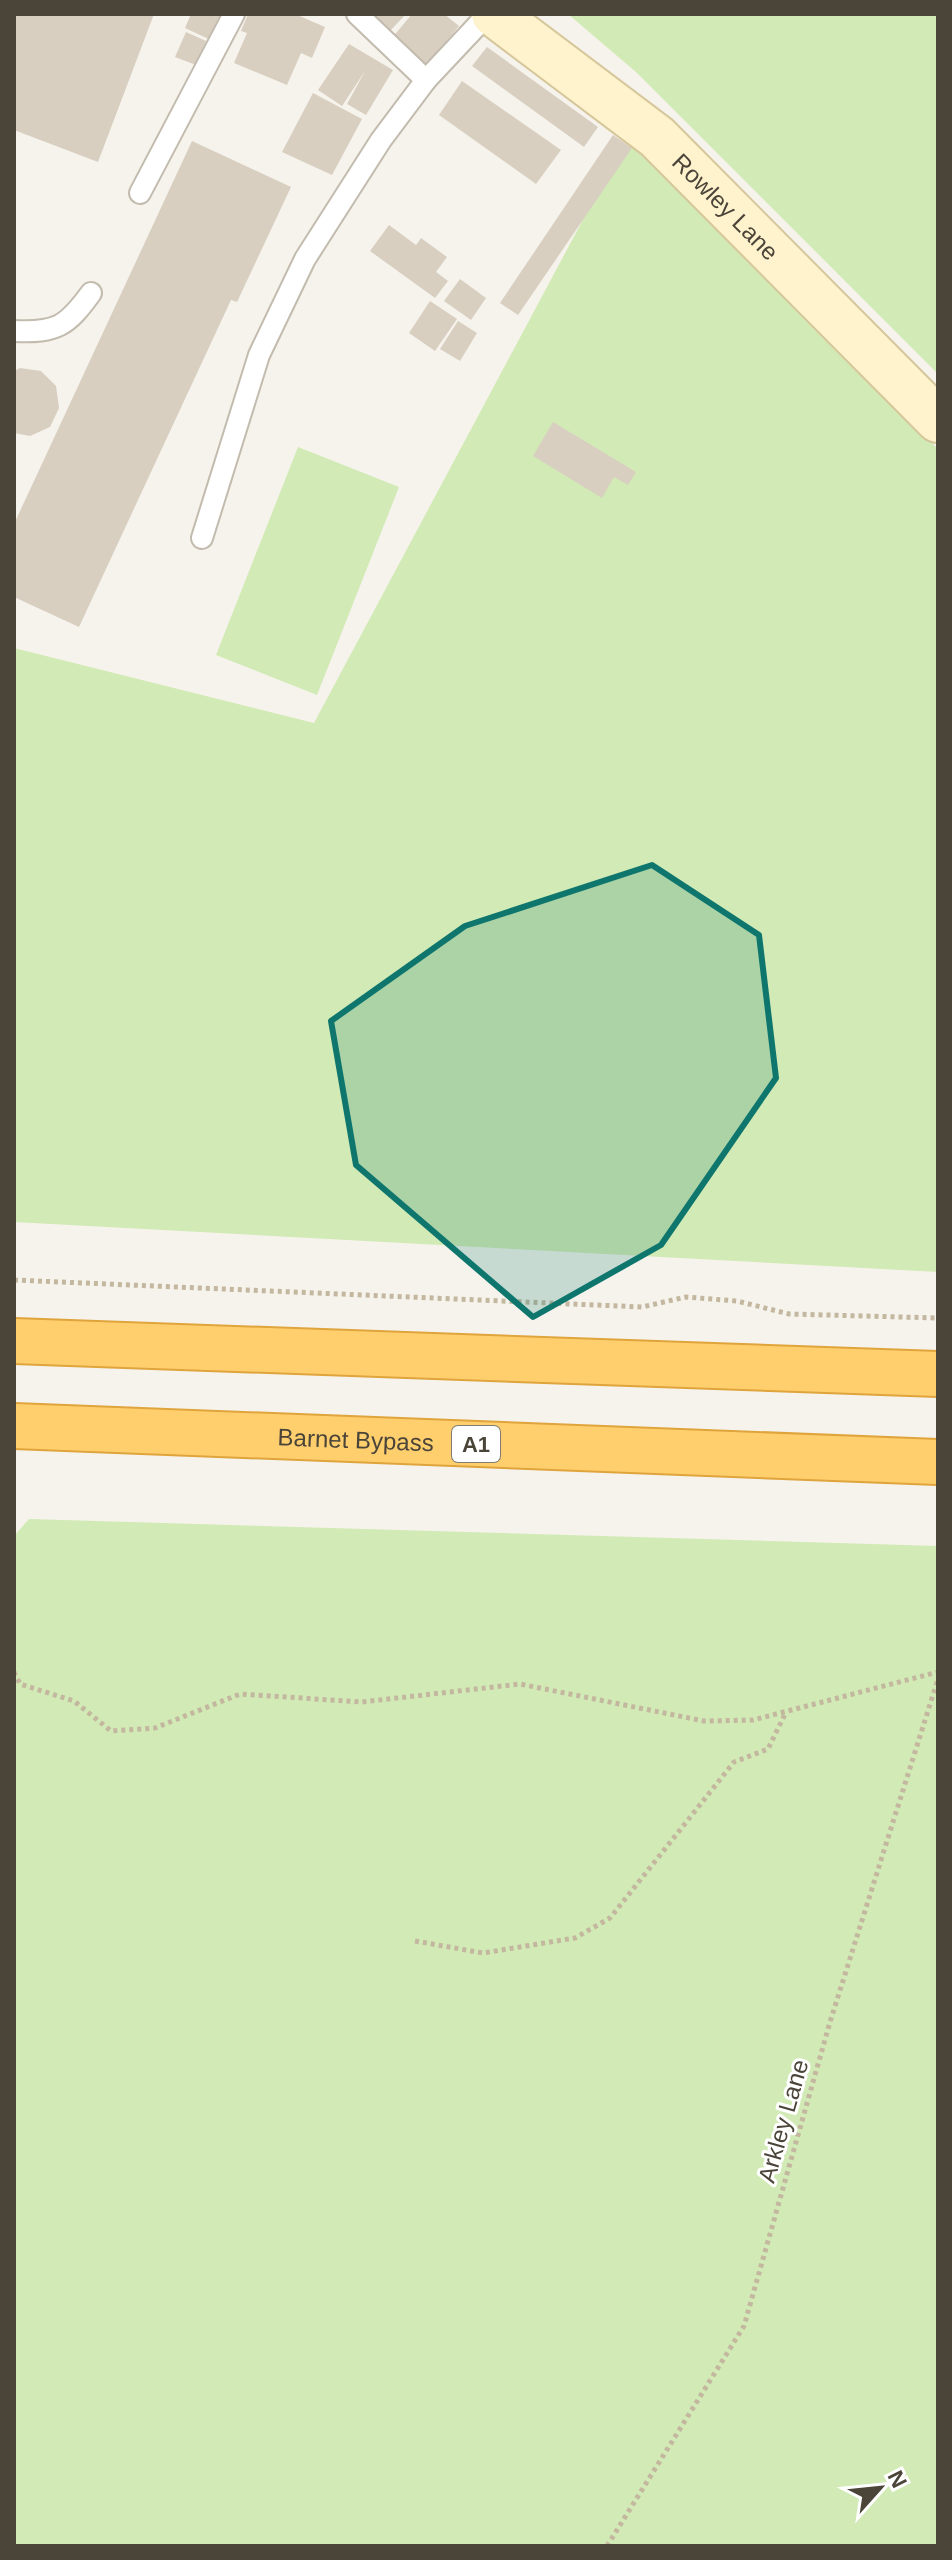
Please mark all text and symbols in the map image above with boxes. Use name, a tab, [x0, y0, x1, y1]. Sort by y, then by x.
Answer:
street label: Rowley Lane	[667, 148, 784, 265]
street label: Barnet Bypass	[277, 1423, 434, 1456]
road number: A1	[452, 1426, 500, 1462]
street label: Arkley Lane	[753, 2056, 813, 2186]
north arrow	[840, 2448, 920, 2528]
text: N	[883, 2466, 912, 2492]

